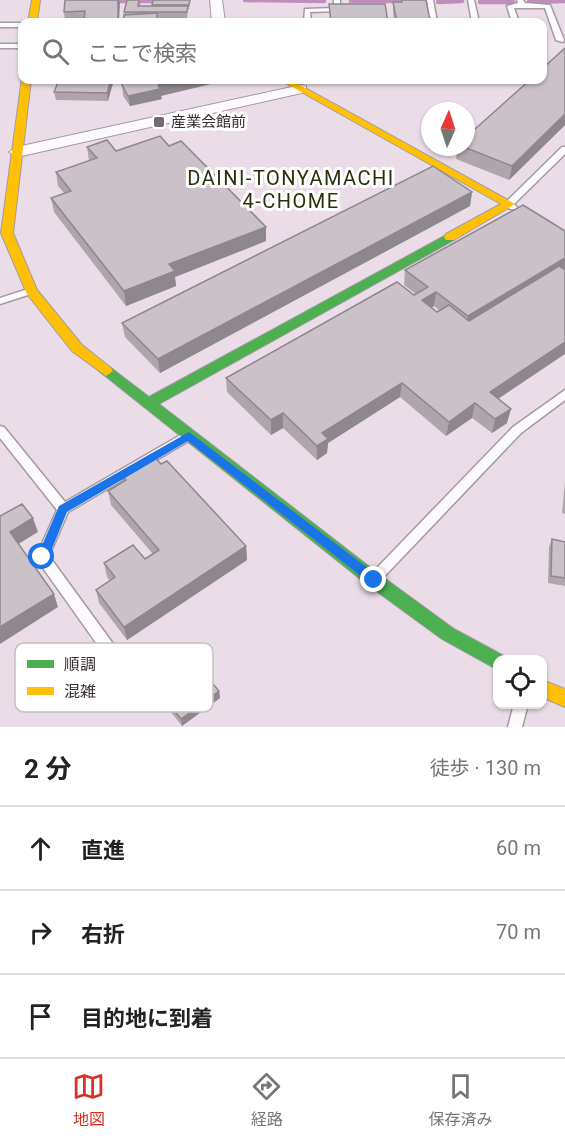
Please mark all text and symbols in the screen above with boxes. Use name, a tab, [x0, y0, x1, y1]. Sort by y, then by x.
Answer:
search box	[18, 18, 547, 84]
icon: search	[39, 35, 72, 68]
text: ここで検索	[87, 41, 197, 66]
north arrow	[421, 102, 475, 156]
place label: 産業会館前	[171, 113, 246, 131]
marker: 産業会館前	[152, 115, 166, 129]
district label: DAINI-TONYAMACHI 4-CHOME	[187, 166, 395, 213]
route start	[28, 543, 54, 569]
route end	[360, 566, 386, 592]
legend	[15, 643, 213, 712]
text: 順調	[64, 655, 96, 674]
map controls	[493, 655, 547, 709]
button: locate	[493, 655, 547, 709]
text: 混雑	[64, 682, 96, 701]
text: 2 分	[24, 754, 71, 784]
text: 徒歩 · 130 m	[430, 756, 541, 780]
icon: ahead	[24, 832, 57, 865]
text: 60 m	[496, 836, 541, 860]
text: 直進	[81, 838, 125, 863]
icon: right	[24, 916, 57, 949]
text: 70 m	[496, 920, 541, 944]
text: 右折	[81, 922, 125, 947]
icon: arrive	[24, 1000, 57, 1033]
text: 目的地に到着	[81, 1006, 213, 1031]
tab: 地図	[72, 1070, 105, 1130]
tab: 経路	[250, 1070, 283, 1130]
tab: 保存済み	[428, 1070, 492, 1130]

